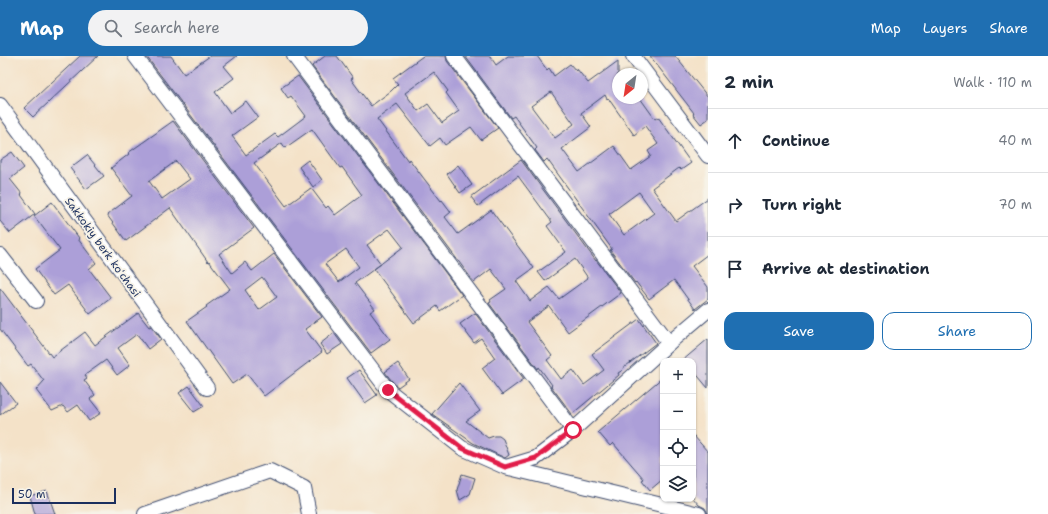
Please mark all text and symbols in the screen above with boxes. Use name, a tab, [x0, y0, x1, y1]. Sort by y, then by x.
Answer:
search box	[88, 10, 368, 46]
text: Map	[20, 16, 64, 41]
icon: search	[102, 17, 124, 39]
text: Search here	[134, 18, 220, 38]
text: Map	[871, 19, 901, 37]
text: Layers	[923, 19, 967, 37]
text: Share	[989, 19, 1028, 37]
north arrow	[612, 68, 648, 104]
text: 2 min	[724, 71, 774, 93]
text: Walk · 110 m	[953, 74, 1032, 91]
icon: ahead	[724, 130, 746, 152]
text: Continue	[762, 131, 830, 151]
text: 40 m	[998, 132, 1032, 149]
street label: Sakkokiy berk koʻchasi	[61, 194, 144, 300]
icon: right	[724, 194, 746, 216]
text: Turn right	[762, 195, 842, 215]
text: 70 m	[998, 196, 1032, 213]
icon: arrive	[724, 258, 746, 280]
text: Arrive at destination	[762, 259, 930, 279]
button: Save	[724, 312, 874, 350]
button: Share	[882, 312, 1032, 350]
map controls	[660, 358, 696, 502]
button: +	[660, 358, 696, 394]
route end	[379, 381, 397, 399]
button: −	[660, 394, 696, 430]
route start	[564, 421, 582, 439]
button: locate	[660, 430, 696, 466]
button: layers	[660, 466, 696, 502]
scale bar	[12, 486, 116, 505]
text: 50 m	[18, 487, 46, 502]

